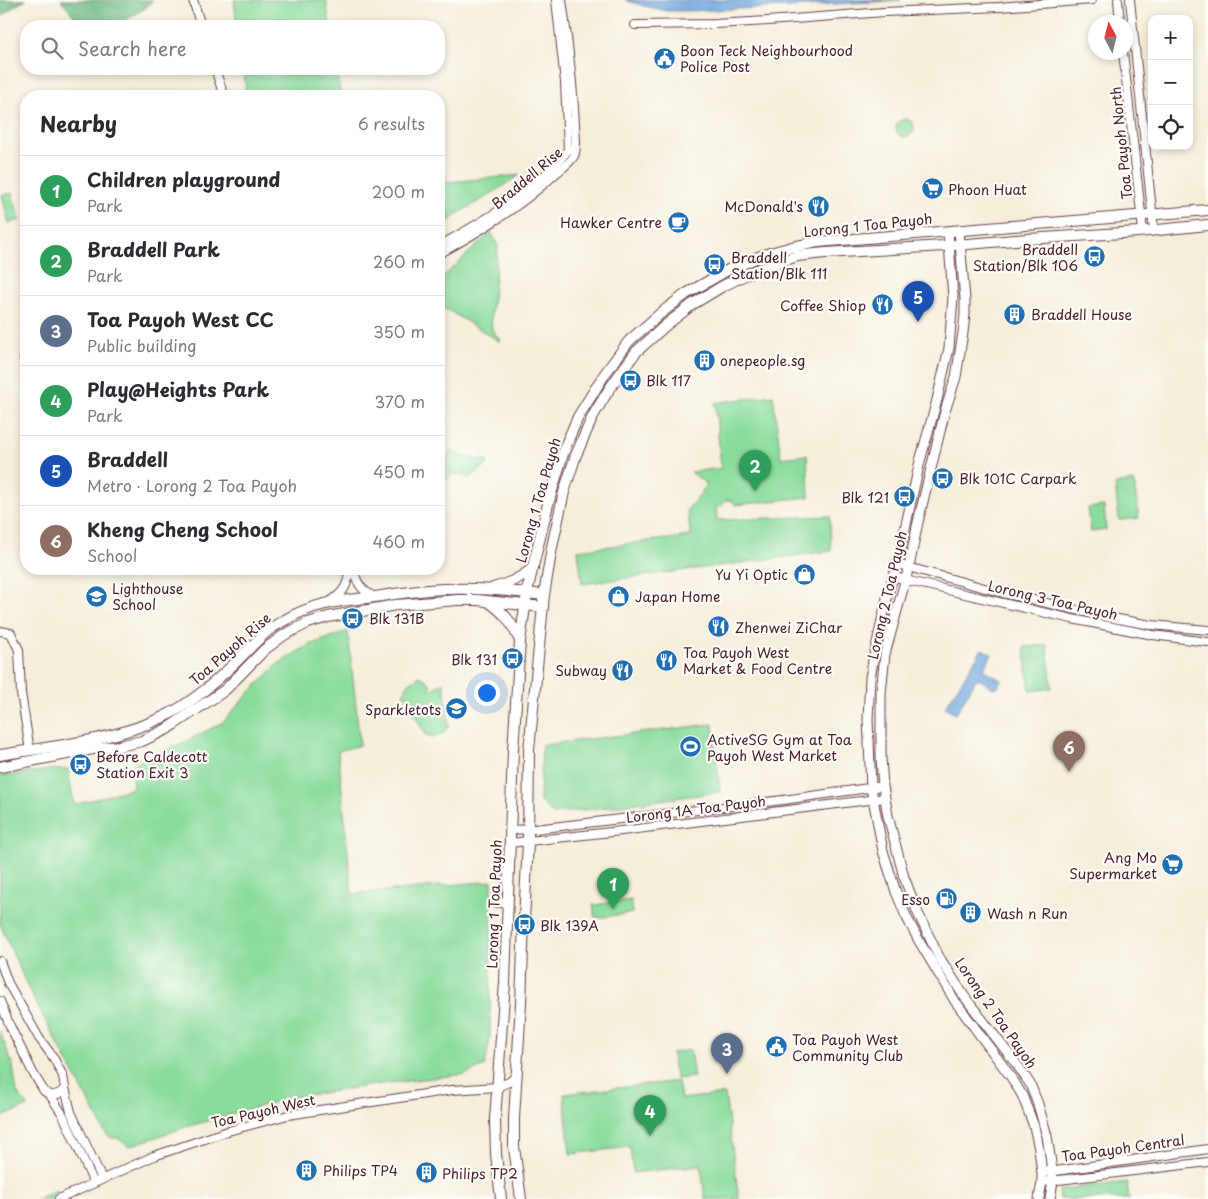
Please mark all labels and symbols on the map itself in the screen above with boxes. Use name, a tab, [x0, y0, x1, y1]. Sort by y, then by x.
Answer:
north arrow	[1088, 15, 1133, 60]
place label: Boon Teck Neighbourhood Police Post	[680, 40, 853, 77]
public building icon: Boon Teck Neighbourhood Police Post	[652, 46, 676, 70]
street label: Toa Payoh North	[1105, 85, 1137, 201]
street label: Braddell Rise	[487, 142, 567, 214]
supermarket icon: Phoon Huat	[920, 177, 944, 201]
place label: Phoon Huat	[948, 179, 1027, 200]
restaurant icon: McDonald's	[807, 194, 831, 218]
place label: McDonald's	[724, 196, 803, 217]
street label: Lorong 1 Toa Payoh	[803, 208, 933, 242]
cafe icon: Hawker Centre	[666, 210, 690, 234]
place label: Hawker Centre	[560, 212, 662, 233]
place label: Braddell Station/Blk 106	[973, 239, 1078, 276]
bus stop icon: Braddell Station/Blk 106	[1082, 245, 1106, 269]
place label: Braddell Station/Blk 111	[731, 247, 827, 284]
bus stop icon: Braddell Station/Blk 111	[703, 253, 727, 277]
pin: 5	[902, 281, 934, 322]
restaurant icon: Coffee Shiop	[870, 293, 894, 317]
place label: Coffee Shiop	[780, 295, 866, 316]
building icon: Braddell House	[1003, 302, 1027, 326]
place label: Braddell House	[1031, 304, 1132, 325]
building icon: onepeople.sg	[692, 348, 716, 372]
place label: onepeople.sg	[720, 350, 805, 371]
bus stop icon: Blk 117	[618, 368, 642, 392]
place label: Blk 117	[646, 370, 691, 391]
street label: Lorong 1 Toa Payoh	[510, 435, 566, 565]
pin: 2	[739, 450, 771, 491]
bus stop icon: Blk 101C Carpark	[931, 466, 955, 490]
place label: Blk 101C Carpark	[959, 468, 1077, 489]
bus stop icon: Blk 121	[893, 485, 917, 509]
place label: Blk 121	[841, 487, 889, 508]
street label: Lorong 2 Toa Payoh	[862, 529, 912, 661]
shop icon: Yu Yi Optic	[792, 562, 816, 586]
place label: Yu Yi Optic	[715, 564, 788, 585]
street label: Lorong 3 Toa Payoh	[986, 575, 1120, 625]
place label: Lighthouse School	[112, 578, 184, 615]
school or university icon: Lighthouse School	[84, 584, 108, 608]
shop icon: Japan Home	[607, 584, 631, 608]
place label: Japan Home	[635, 586, 720, 607]
bus stop icon: Blk 131B	[341, 606, 365, 630]
street label: Toa Payoh Rise	[185, 608, 275, 690]
place label: Blk 131B	[369, 608, 424, 629]
restaurant icon: Zhenwei ZiChar	[707, 615, 731, 639]
place label: Zhenwei ZiChar	[735, 617, 843, 638]
place label: Toa Payoh West Market & Food Centre	[683, 642, 832, 679]
bus stop icon: Blk 131	[501, 647, 525, 671]
restaurant icon: Toa Payoh West Market & Food Centre	[655, 648, 679, 672]
place label: Blk 131	[451, 649, 497, 670]
restaurant icon: Subway	[611, 658, 635, 682]
place label: Subway	[555, 660, 607, 681]
your location	[474, 680, 500, 706]
school or university icon: Sparkletots	[445, 697, 469, 721]
place label: Sparkletots	[365, 699, 441, 720]
place label: ActiveSG Gym at Toa Payoh West Market	[707, 729, 852, 766]
pin: 6	[1053, 731, 1085, 772]
sports icon: ActiveSG Gym at Toa Payoh West Market	[679, 735, 703, 759]
place label: Before Caldecott Station Exit 3	[96, 746, 208, 783]
bus stop icon: Before Caldecott Station Exit 3	[68, 752, 92, 776]
street label: Lorong 1A Toa Payoh	[625, 790, 767, 828]
street label: Lorong 1 Toa Payoh	[481, 839, 507, 969]
place label: Ang Mo Supermarket	[1069, 847, 1157, 884]
supermarket icon: Ang Mo Supermarket	[1161, 853, 1185, 877]
pin: 1	[597, 868, 629, 909]
fuel station icon: Esso	[934, 887, 958, 911]
place label: Esso	[901, 889, 930, 910]
building icon: Wash n Run	[959, 901, 983, 925]
place label: Wash n Run	[987, 903, 1068, 924]
bus stop icon: Blk 139A	[512, 913, 536, 937]
place label: Blk 139A	[540, 915, 599, 936]
street label: Lorong 2 Toa Payoh	[950, 953, 1042, 1073]
place label: Toa Payoh West Community Club	[792, 1029, 903, 1066]
pin: 3	[711, 1033, 743, 1074]
public building icon: Toa Payoh West Community Club	[764, 1035, 788, 1059]
street label: Toa Payoh West	[209, 1089, 318, 1133]
pin: 4	[634, 1095, 666, 1136]
street label: Toa Payoh Central	[1060, 1129, 1186, 1167]
building icon: Philips TP4	[295, 1158, 319, 1182]
place label: Philips TP4	[323, 1160, 398, 1181]
building icon: Philips TP2	[414, 1161, 438, 1185]
place label: Philips TP2	[442, 1163, 518, 1184]

